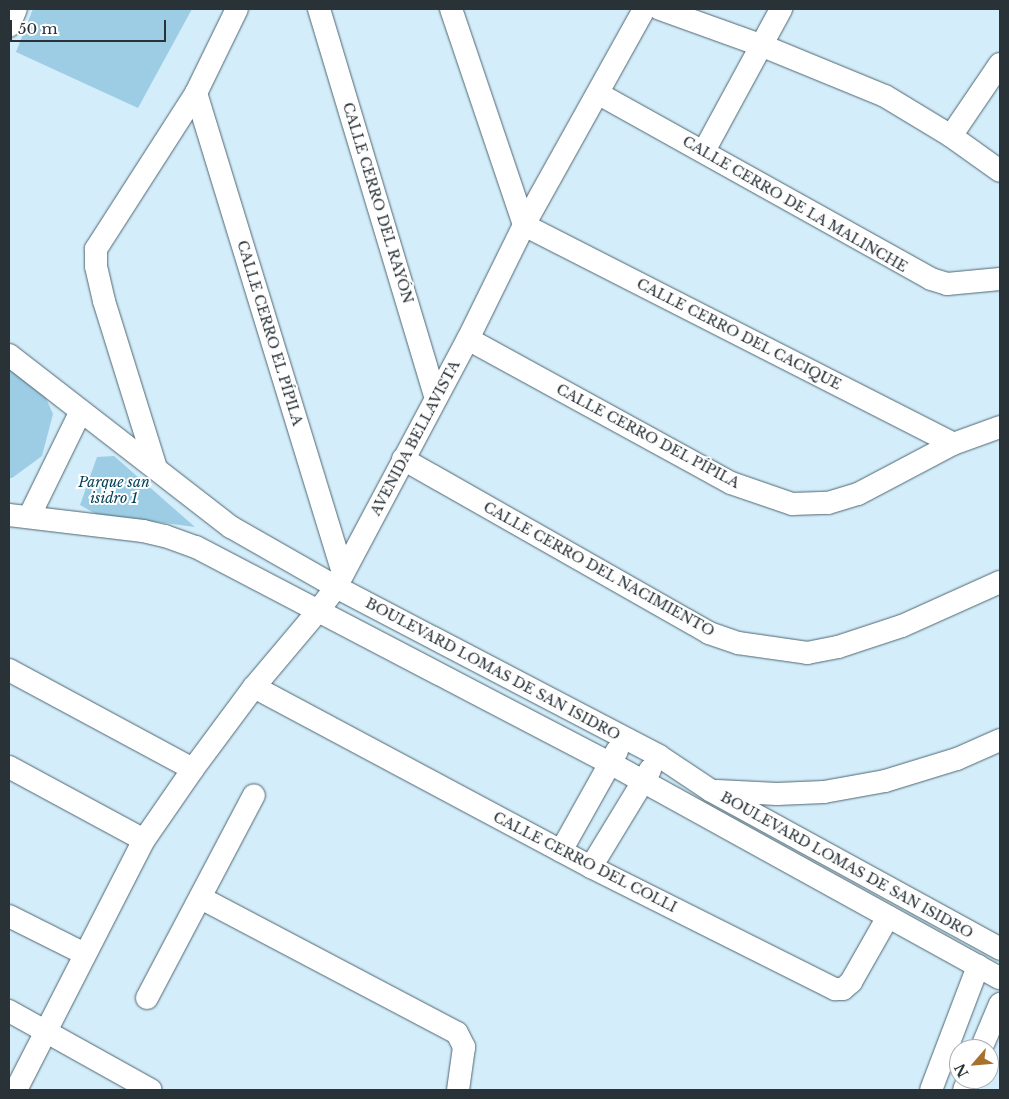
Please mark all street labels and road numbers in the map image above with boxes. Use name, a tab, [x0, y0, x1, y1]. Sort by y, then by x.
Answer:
street label: CALLE CERRO DEL RAYÓN	[339, 100, 417, 306]
street label: CALLE CERRO DE LA MALINCHE	[679, 132, 911, 276]
street label: CALLE CERRO EL PÍPILA	[234, 238, 306, 428]
street label: CALLE CERRO DEL CACIQUE	[634, 275, 844, 393]
street label: AVENIDA BELLAVISTA	[367, 357, 463, 519]
street label: CALLE CERRO DEL PÍPILA	[553, 380, 743, 492]
street label: CALLE CERRO DEL NACIMIENTO	[480, 498, 718, 640]
street label: BOULEVARD LOMAS DE SAN ISIDRO	[363, 594, 623, 744]
street label: BOULEVARD LOMAS DE SAN ISIDRO	[718, 788, 976, 942]
street label: CALLE CERRO DEL COLLI	[490, 808, 680, 916]

